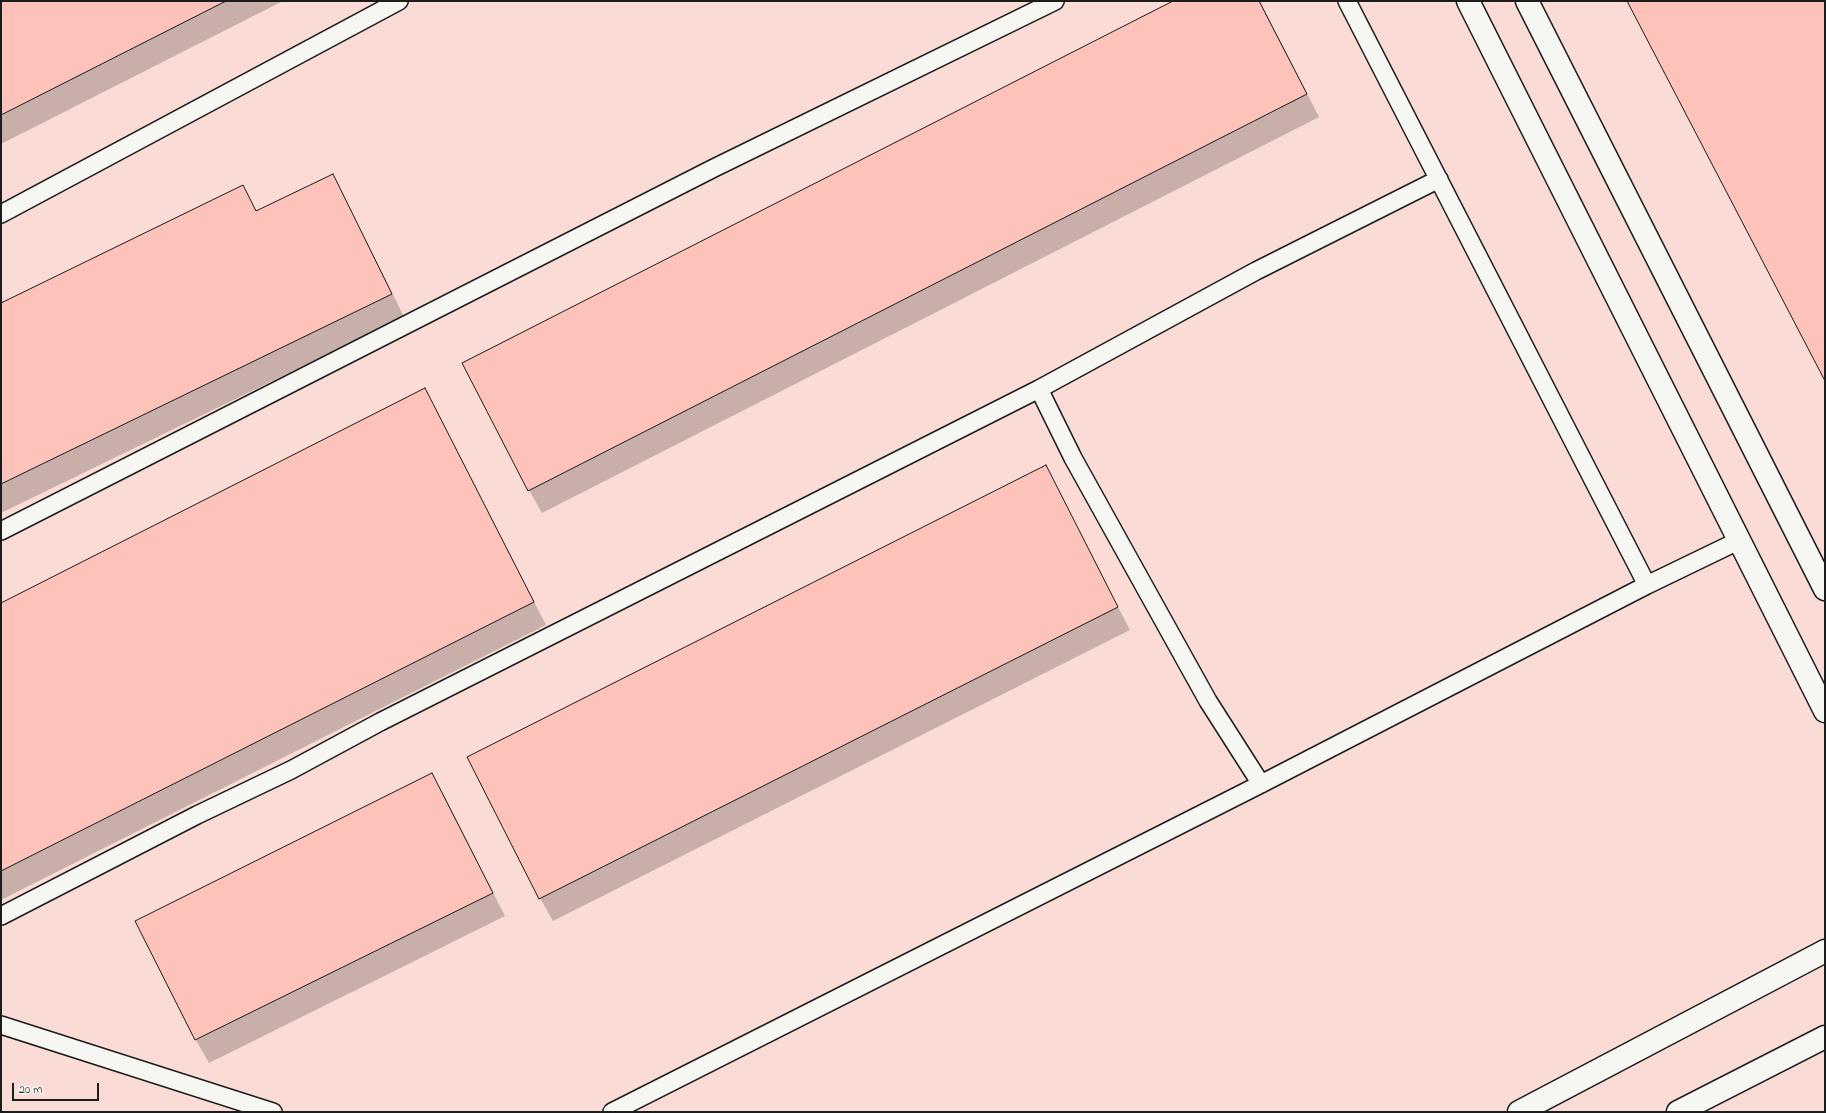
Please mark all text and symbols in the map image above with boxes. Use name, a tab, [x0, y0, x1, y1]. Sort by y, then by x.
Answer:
scale bar	[14, 1075, 101, 1101]
text: 20 m	[19, 1081, 42, 1099]

